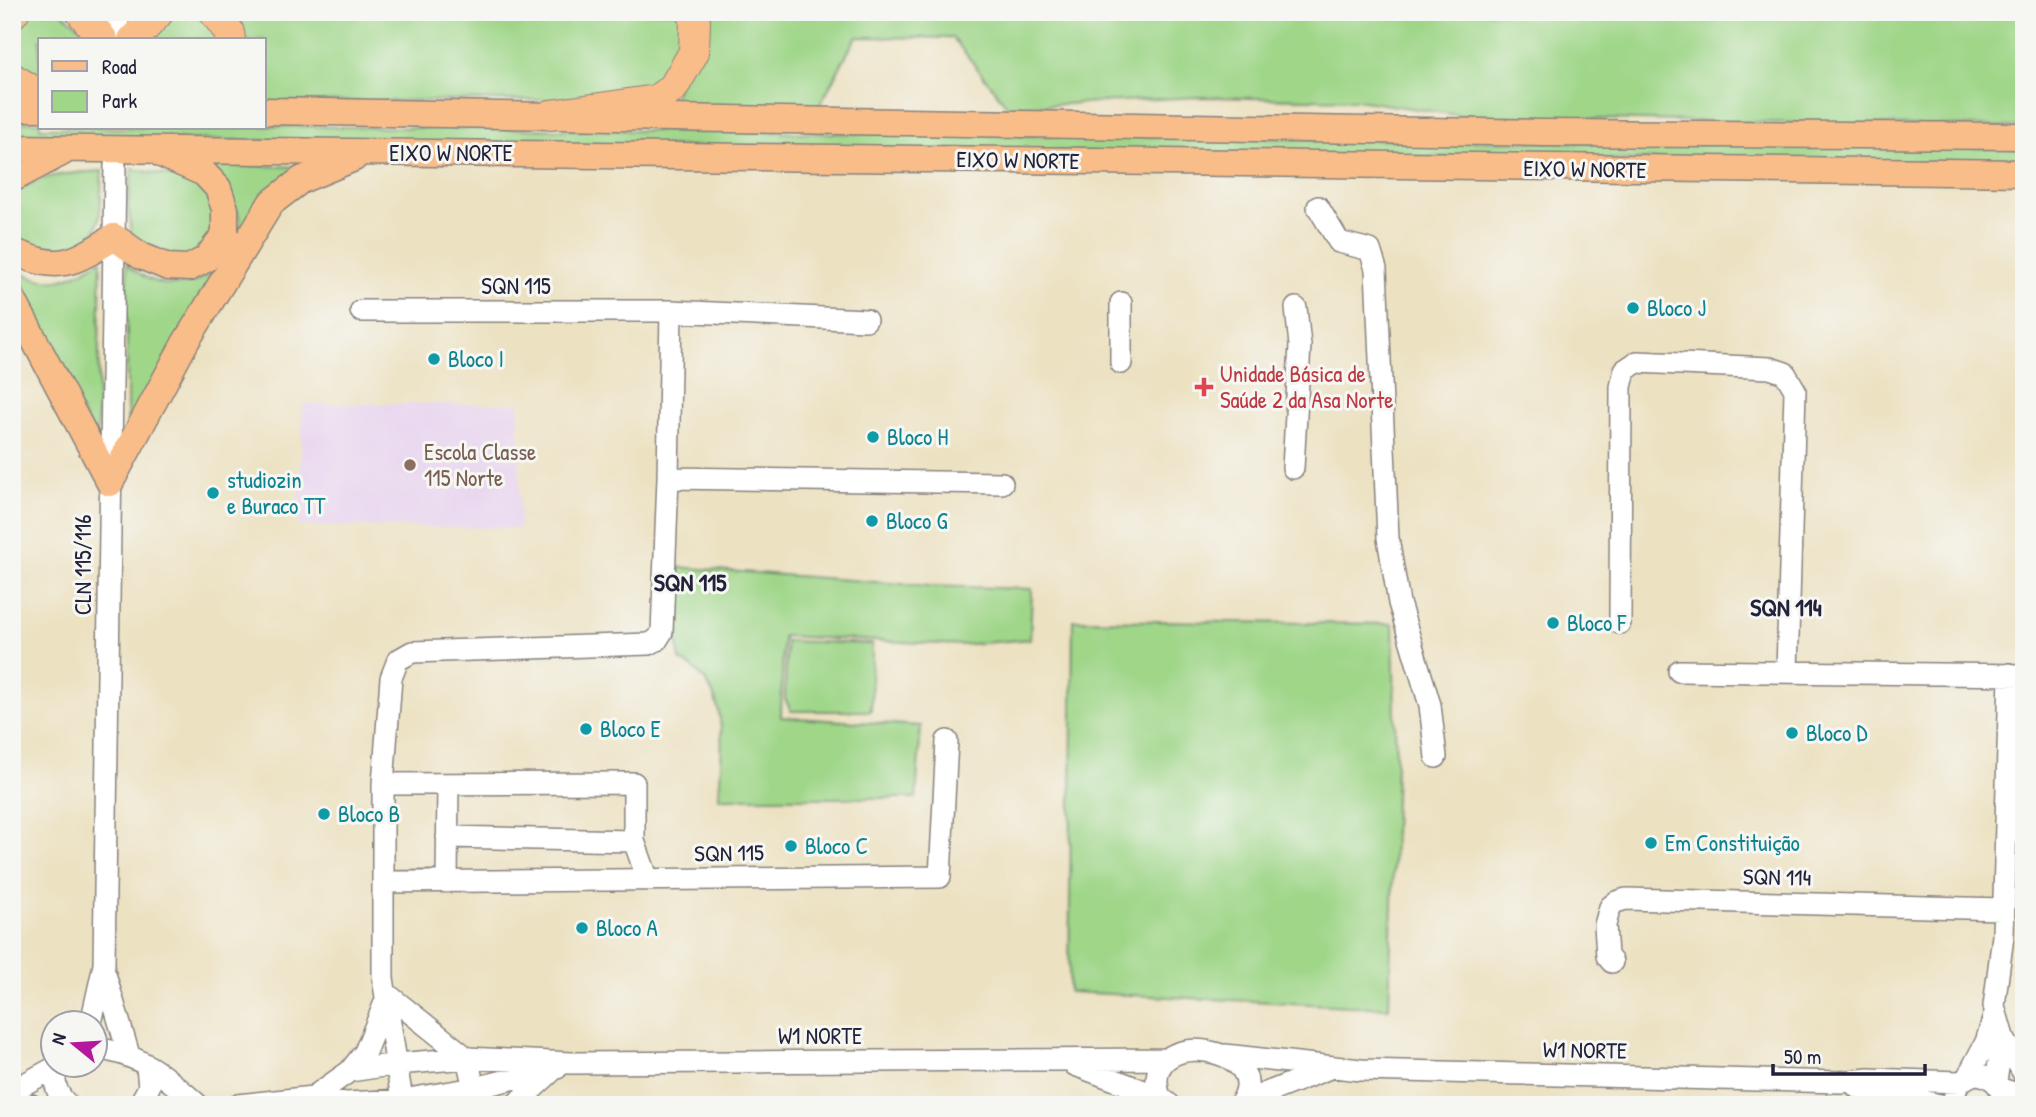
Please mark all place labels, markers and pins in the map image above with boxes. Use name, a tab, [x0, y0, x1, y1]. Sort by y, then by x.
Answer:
place label: Bloco J	[1647, 292, 1706, 323]
marker: Bloco J	[1625, 300, 1641, 316]
place label: Bloco I	[448, 343, 504, 374]
marker: Bloco I	[426, 351, 442, 367]
place label: Unidade Básica de Saúde 2 da Asa Norte	[1220, 358, 1393, 415]
marker: Unidade Básica de Saúde 2 da Asa Norte	[1194, 377, 1214, 397]
place label: Bloco H	[887, 421, 948, 452]
marker: Bloco H	[865, 429, 881, 445]
place label: Escola Classe 115 Norte	[424, 436, 536, 493]
marker: Escola Classe 115 Norte	[402, 457, 418, 473]
place label: studiozin e Buraco TT	[227, 464, 325, 521]
marker: studiozin e Buraco TT	[205, 485, 221, 501]
place label: Bloco G	[886, 505, 948, 536]
marker: Bloco G	[864, 513, 880, 529]
place label: Bloco F	[1567, 607, 1628, 638]
marker: Bloco F	[1545, 615, 1561, 631]
place label: Bloco E	[600, 713, 661, 744]
place label: Bloco D	[1806, 717, 1868, 748]
marker: Bloco E	[578, 721, 594, 737]
marker: Bloco D	[1784, 725, 1800, 741]
place label: Bloco B	[338, 798, 400, 829]
marker: Bloco B	[316, 806, 332, 822]
place label: Em Constituição	[1665, 827, 1800, 858]
place label: Bloco C	[805, 830, 868, 861]
marker: Em Constituição	[1643, 835, 1659, 851]
marker: Bloco C	[783, 838, 799, 854]
place label: Bloco A	[596, 912, 658, 943]
marker: Bloco A	[574, 920, 590, 936]

